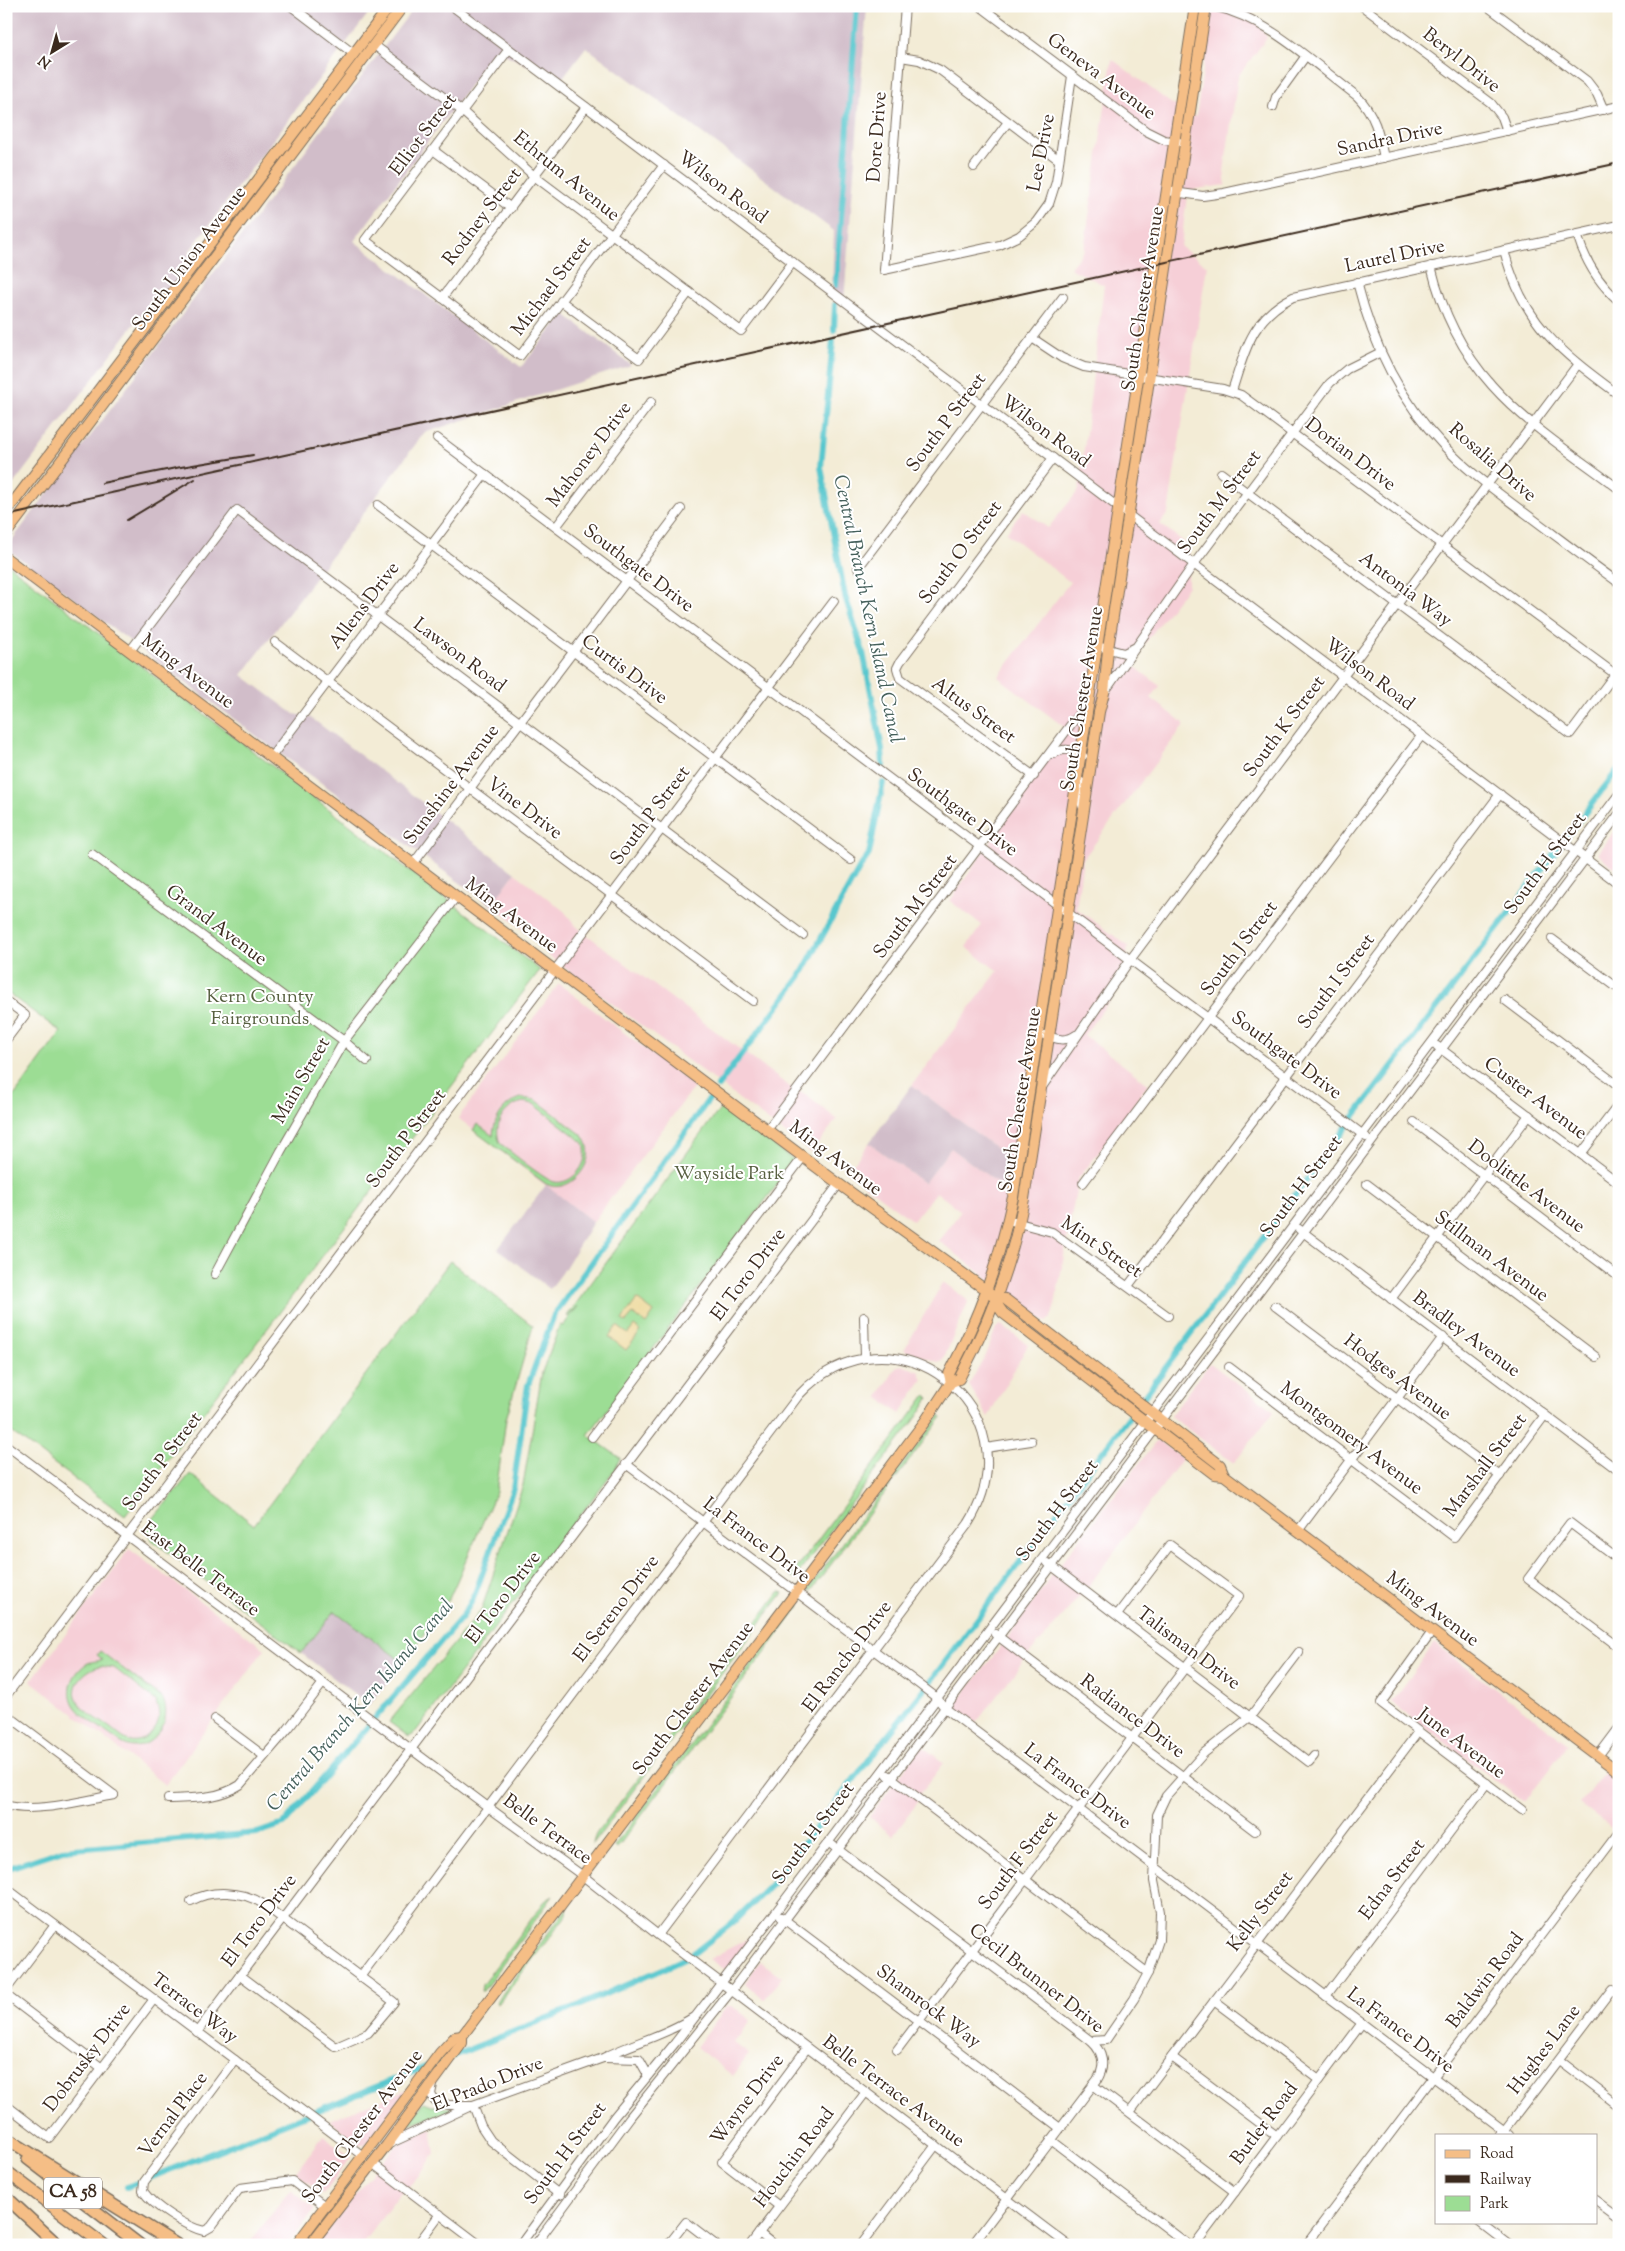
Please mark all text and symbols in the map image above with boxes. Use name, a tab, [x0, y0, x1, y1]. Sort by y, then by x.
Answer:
street label: Beryl Drive	[1416, 22, 1506, 100]
street label: Geneva Avenue	[1041, 27, 1161, 127]
north arrow	[28, 28, 78, 78]
text: N	[35, 49, 56, 72]
street label: Elliot Street	[384, 88, 464, 182]
street label: Dore Drive	[861, 90, 895, 183]
street label: Lee Drive	[1021, 112, 1063, 194]
street label: Sandra Drive	[1335, 116, 1445, 164]
street label: Ethrum Avenue	[507, 126, 625, 229]
street label: Wilson Road	[671, 145, 773, 231]
street label: Rodney Street	[437, 162, 529, 272]
street label: South Union Avenue	[126, 181, 254, 337]
street label: South Chester Avenue	[1116, 204, 1172, 393]
street label: Michael Street	[506, 231, 599, 342]
street label: Laurel Drive	[1342, 233, 1448, 281]
street label: South P Street	[901, 367, 994, 478]
street label: Wilson Road	[994, 389, 1096, 475]
street label: Mahoney Drive	[541, 396, 639, 514]
street label: Dorian Drive	[1299, 412, 1401, 498]
street label: Rosalia Drive	[1442, 417, 1542, 509]
street label: South M Street	[1172, 445, 1269, 561]
water label: Central Branch Kern Island Canal	[824, 472, 910, 746]
street label: South O Street	[913, 495, 1009, 611]
street label: Southgate Drive	[577, 518, 699, 620]
street label: Antonia Way	[1353, 546, 1458, 634]
street label: Allens Drive	[323, 557, 407, 655]
street label: South Chester Avenue	[1055, 604, 1111, 793]
street label: Lawson Road	[407, 612, 511, 700]
street label: Ming Avenue	[135, 628, 239, 716]
street label: Curtis Drive	[575, 628, 673, 712]
street label: Wilson Road	[1318, 632, 1420, 718]
street label: South K Street	[1238, 670, 1333, 784]
street label: Altus Street	[925, 671, 1021, 751]
street label: Sunshine Avenue	[398, 719, 506, 851]
street label: South P Street	[605, 760, 698, 871]
street label: Southgate Drive	[901, 762, 1023, 864]
street label: Vine Drive	[480, 771, 568, 847]
street label: South H Street	[1498, 807, 1594, 921]
street label: South M Street	[868, 849, 965, 965]
street label: Ming Avenue	[459, 872, 563, 960]
street label: Grand Avenue	[160, 879, 272, 973]
street label: South J Street	[1195, 895, 1285, 1002]
street label: South I Street	[1292, 928, 1382, 1036]
park label: Kern County Fairgrounds	[206, 984, 314, 1033]
street label: South Chester Avenue	[993, 1005, 1049, 1194]
street label: Southgate Drive	[1225, 1005, 1347, 1107]
street label: Main Street	[266, 1032, 338, 1129]
street label: Custer Avenue	[1478, 1051, 1593, 1147]
street label: South P Street	[361, 1083, 454, 1194]
street label: Ming Avenue	[783, 1115, 887, 1203]
street label: South H Street	[1254, 1130, 1350, 1244]
street label: Doolittle Avenue	[1462, 1134, 1590, 1240]
park label: Wayside Park	[674, 1161, 785, 1188]
street label: Stillman Avenue	[1428, 1205, 1554, 1309]
street label: Mint Street	[1055, 1211, 1148, 1286]
street label: El Toro Drive	[705, 1223, 793, 1327]
street label: Bradley Avenue	[1406, 1285, 1526, 1385]
street label: Hodges Avenue	[1337, 1328, 1457, 1428]
street label: Montgomery Avenue	[1274, 1376, 1428, 1502]
street label: South P Street	[117, 1406, 210, 1517]
street label: Marshall Street	[1438, 1408, 1534, 1524]
street label: South H Street	[1010, 1454, 1106, 1568]
street label: La France Drive	[697, 1492, 816, 1591]
street label: East Belle Terrace	[135, 1516, 265, 1624]
street label: El Toro Drive	[460, 1546, 548, 1650]
street label: El Sereno Drive	[568, 1550, 666, 1668]
street label: Ming Avenue	[1380, 1566, 1484, 1654]
water label: Central Branch Kern Island Canal	[260, 1593, 462, 1819]
street label: El Rancho Drive	[797, 1595, 899, 1719]
street label: Talisman Drive	[1130, 1601, 1246, 1697]
street label: South Chester Avenue	[627, 1616, 761, 1782]
street label: Radiance Drive	[1074, 1669, 1190, 1766]
street label: June Avenue	[1411, 1701, 1511, 1786]
street label: La France Drive	[1018, 1738, 1137, 1837]
street label: South H Street	[766, 1777, 862, 1891]
street label: Belle Terrace	[497, 1788, 597, 1872]
street label: South F Street	[973, 1805, 1066, 1916]
street label: Edna Street	[1354, 1833, 1433, 1926]
street label: Kelly Street	[1222, 1866, 1301, 1958]
street label: El Toro Drive	[216, 1869, 304, 1973]
street label: Cecil Brunner Drive	[963, 1918, 1109, 2041]
street label: Baldwin Road	[1441, 1927, 1531, 2035]
street label: Shamrock Way	[870, 1959, 987, 2056]
street label: Terrace Way	[145, 1967, 244, 2051]
street label: La France Drive	[1341, 1982, 1460, 2081]
street label: Dobrusky Drive	[38, 1998, 138, 2118]
street label: Hughes Lane	[1502, 1999, 1588, 2101]
street label: Belle Terrace Avenue	[816, 2029, 970, 2155]
street label: South Chester Avenue	[296, 2044, 430, 2210]
street label: Wayne Drive	[705, 2049, 791, 2151]
street label: El Prado Drive	[428, 2050, 548, 2120]
street label: Vernal Place	[133, 2067, 215, 2163]
street label: Butler Road	[1225, 2077, 1305, 2171]
street label: South H Street	[518, 2097, 614, 2211]
street label: Houchin Road	[748, 2102, 842, 2214]
legend	[1435, 2134, 1598, 2224]
text: Road	[1480, 2144, 1514, 2165]
text: Railway	[1480, 2170, 1532, 2191]
road number: CA 58	[44, 2178, 102, 2208]
text: Park	[1480, 2194, 1509, 2215]

